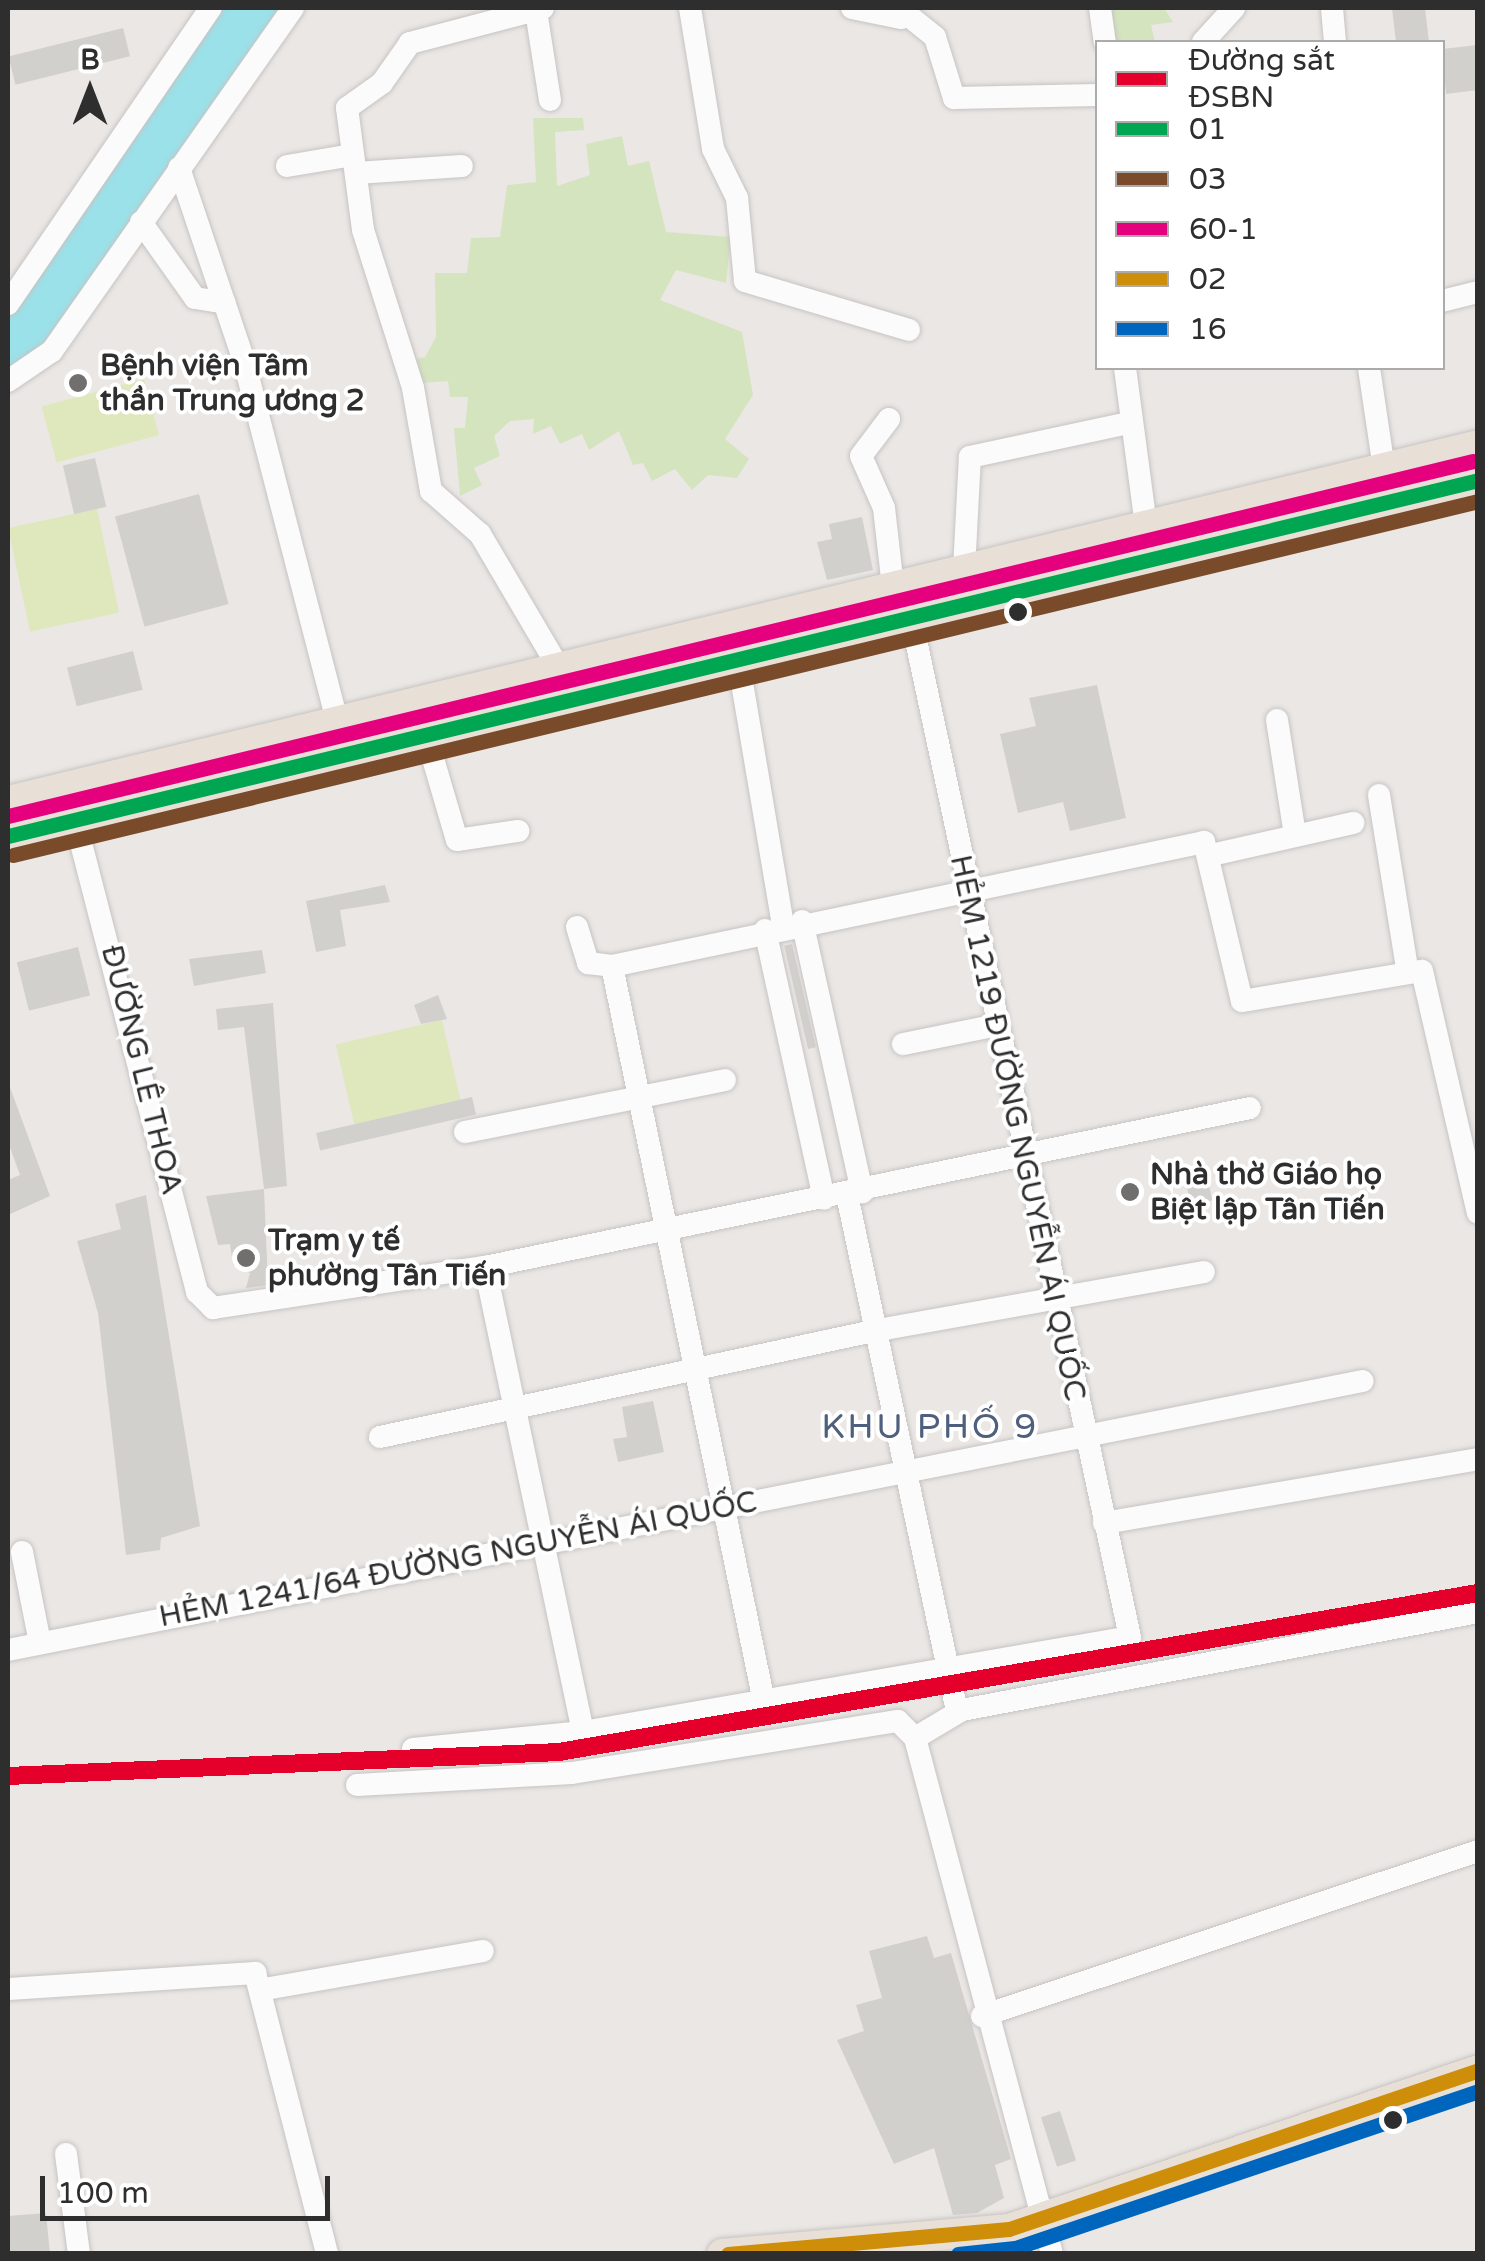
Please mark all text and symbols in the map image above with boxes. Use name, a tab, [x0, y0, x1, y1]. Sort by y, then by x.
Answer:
north arrow	[40, 40, 140, 140]
legend	[1095, 40, 1445, 370]
text: Đường sắt ĐSBN	[1188, 42, 1335, 116]
text: B	[80, 43, 100, 77]
text: 01	[1189, 111, 1227, 148]
text: 03	[1189, 161, 1227, 198]
text: 60-1	[1189, 211, 1258, 248]
text: 02	[1189, 261, 1227, 298]
text: 16	[1189, 311, 1227, 348]
place label: Bệnh viện Tâm thần Trung ương 2	[100, 348, 365, 418]
marker: Bệnh viện Tâm thần Trung ương 2	[65, 370, 91, 396]
unlabelled marker	[1008, 602, 1028, 622]
street label: HẺM 1219 ĐƯỜNG NGUYỄN ÁI QUỐC	[941, 852, 1093, 1404]
street label: ĐƯỜNG LÊ THOA	[93, 941, 189, 1199]
place label: Nhà thờ Giáo họ Biệt lập Tân Tiến	[1150, 1157, 1385, 1228]
marker: Nhà thờ Giáo họ Biệt lập Tân Tiến	[1119, 1181, 1141, 1203]
place label: Trạm y tế phường Tân Tiến	[268, 1223, 506, 1294]
marker: Trạm y tế phường Tân Tiến	[233, 1245, 259, 1271]
district label: KHU PHỐ 9	[821, 1406, 1039, 1448]
street label: HẺM 1241/64 ĐƯỜNG NGUYỄN ÁI QUỐC	[156, 1484, 760, 1636]
unlabelled marker	[1383, 2110, 1403, 2130]
scale bar	[45, 2156, 335, 2218]
text: 100 m	[57, 2175, 149, 2212]

